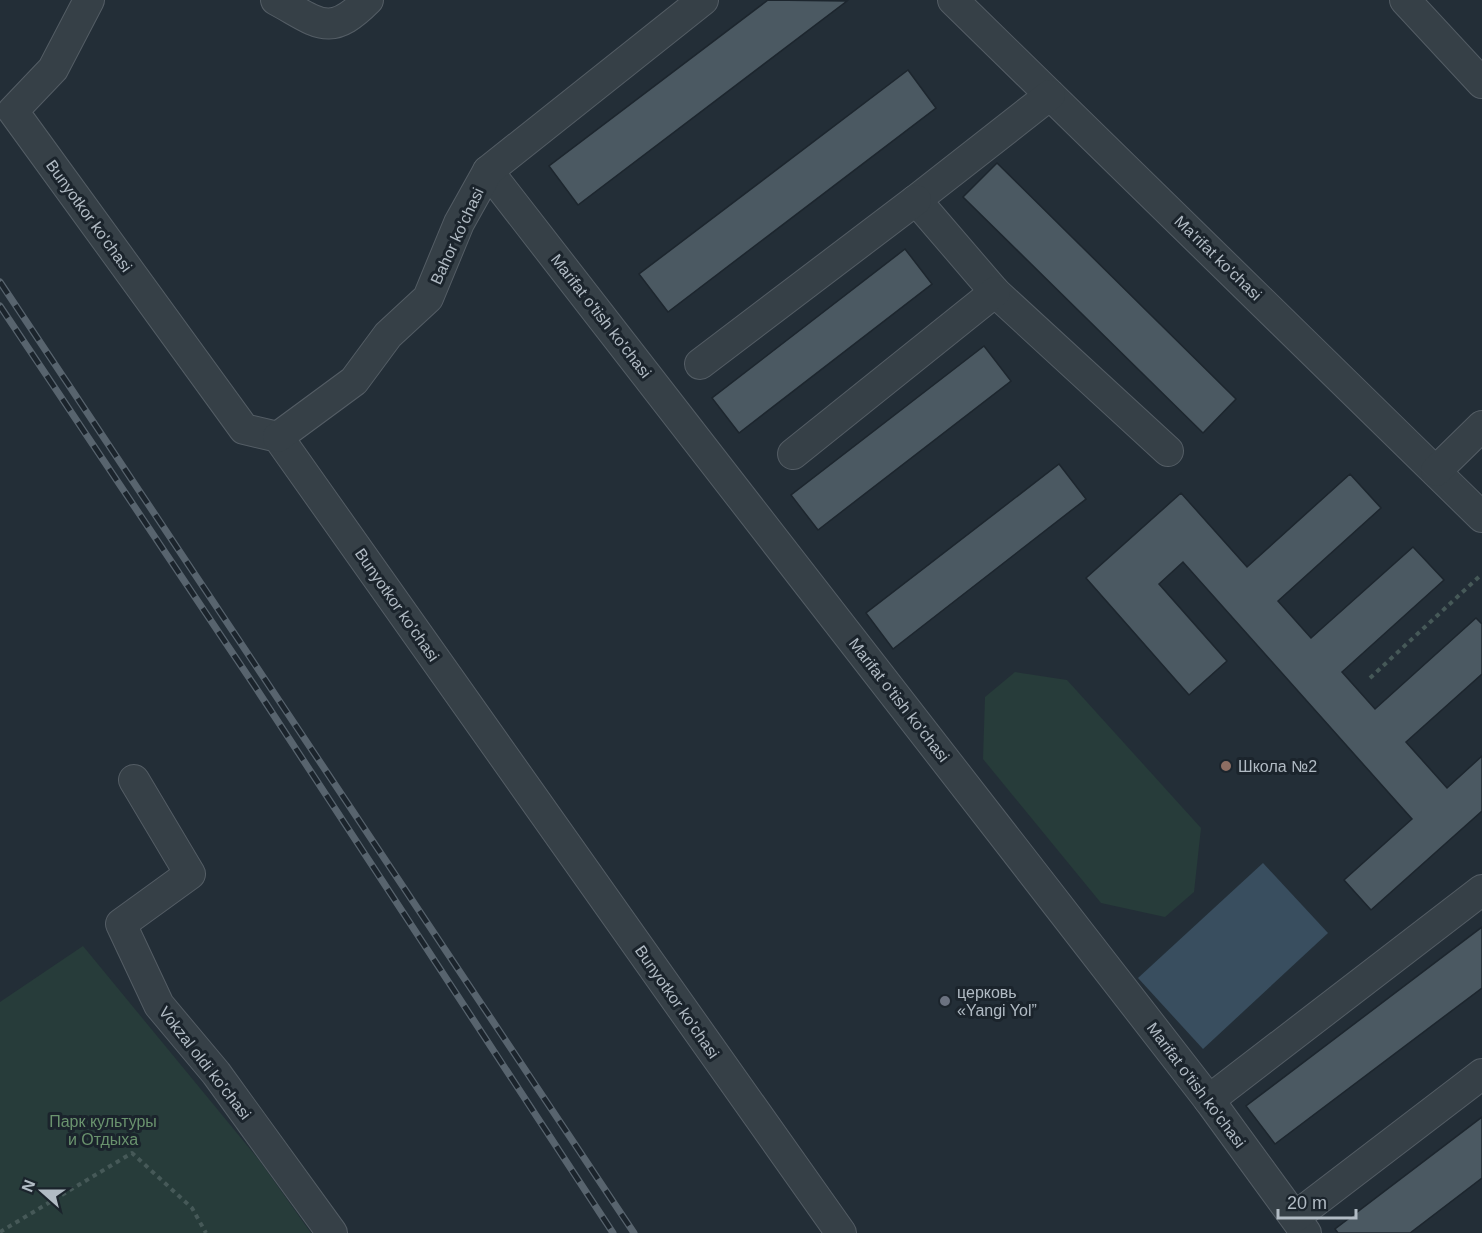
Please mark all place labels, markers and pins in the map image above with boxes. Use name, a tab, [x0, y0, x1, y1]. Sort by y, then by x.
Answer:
place label: Школа №2	[1238, 758, 1317, 775]
marker: Школа №2	[1219, 759, 1233, 773]
place label: церковь «Yangi Yol”	[957, 984, 1037, 1019]
marker: церковь «Yangi Yol”	[938, 994, 952, 1008]

